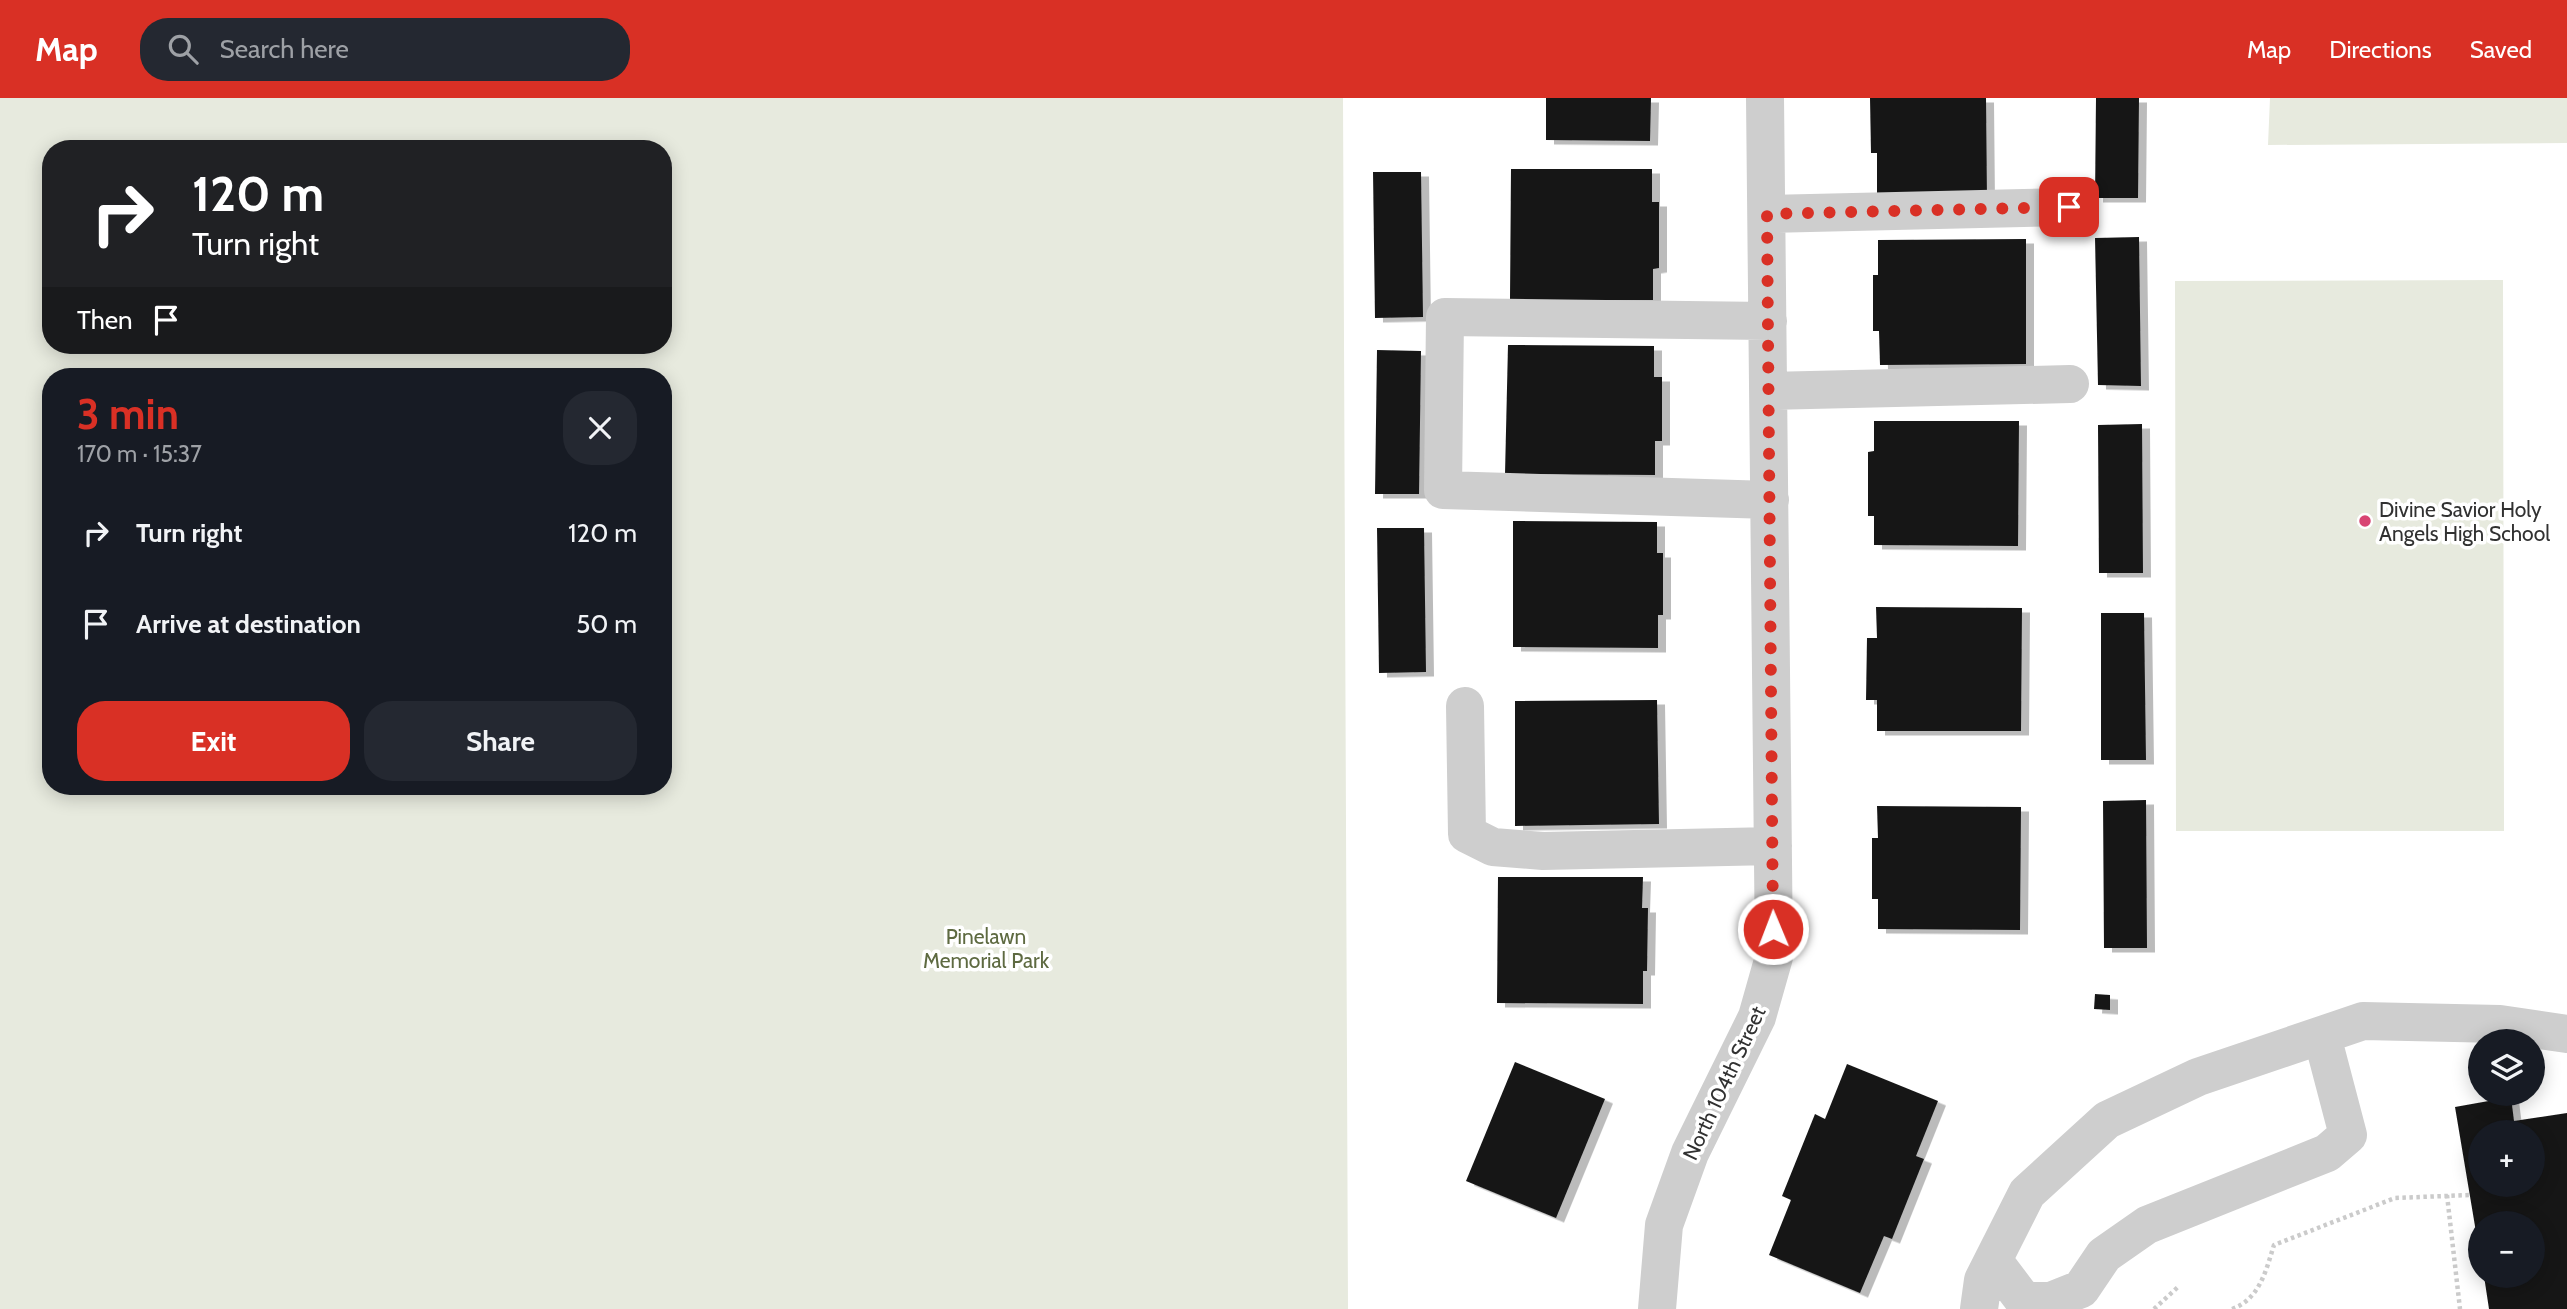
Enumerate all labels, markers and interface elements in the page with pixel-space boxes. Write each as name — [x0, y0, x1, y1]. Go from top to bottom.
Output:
search box — [140, 18, 630, 81]
text: Map — [35, 29, 98, 69]
icon: search — [164, 30, 202, 68]
text: Search here — [220, 33, 349, 65]
text: Map — [2247, 35, 2291, 64]
text: Directions — [2329, 35, 2432, 64]
text: Saved — [2470, 35, 2532, 64]
text: 120 m — [192, 164, 324, 223]
icon: right — [77, 168, 168, 259]
pin — [2039, 177, 2099, 237]
icon: arrive — [2050, 188, 2088, 226]
text: Turn right — [192, 224, 319, 263]
icon: arrive — [147, 301, 185, 339]
text: Then — [77, 304, 133, 336]
text: 3 min — [77, 388, 179, 440]
button: close — [563, 391, 637, 465]
text: 170 m · 15:37 — [77, 440, 202, 468]
place label: Divine Savior Holy Angels High School — [2379, 497, 2550, 546]
marker: Divine Savior Holy Angels High School — [2357, 513, 2373, 529]
icon: right — [77, 514, 115, 552]
text: Turn right — [136, 517, 242, 549]
text: 120 m — [568, 517, 637, 549]
icon: arrive — [77, 605, 115, 643]
text: Arrive at destination — [136, 608, 361, 640]
text: 50 m — [576, 608, 637, 640]
button: Exit — [77, 701, 350, 781]
button: Share — [364, 701, 637, 781]
position arrow — [1736, 892, 1810, 966]
park label: Pinelawn Memorial Park — [923, 924, 1050, 973]
street label: North 104th Street — [1677, 1002, 1771, 1164]
map controls — [2468, 1029, 2545, 1288]
button: layers — [2468, 1029, 2545, 1106]
button: + — [2468, 1120, 2545, 1197]
button: − — [2468, 1211, 2545, 1288]

